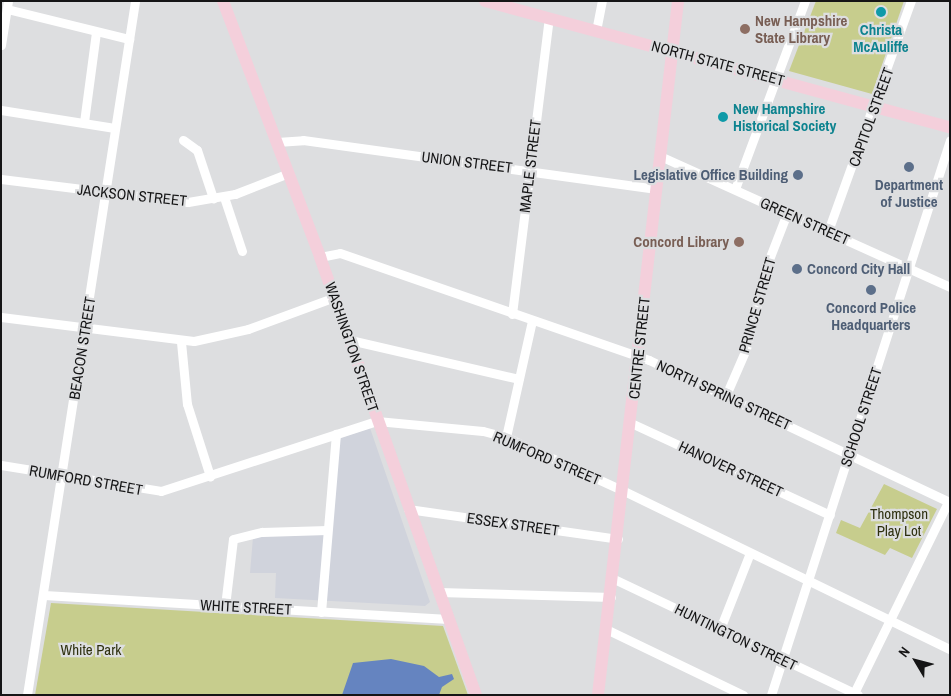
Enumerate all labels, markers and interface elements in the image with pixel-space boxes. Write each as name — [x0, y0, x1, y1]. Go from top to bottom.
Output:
marker: Christa McAuliffe — [875, 6, 887, 18]
place label: New Hampshire State Library — [755, 11, 847, 46]
place label: Christa McAuliffe — [853, 20, 909, 55]
marker: New Hampshire State Library — [739, 23, 751, 35]
street label: NORTH STATE STREET — [650, 37, 786, 89]
street label: CAPITOL STREET — [845, 65, 897, 169]
place label: New Hampshire Historical Society — [733, 99, 836, 134]
marker: New Hampshire Historical Society — [717, 111, 729, 123]
street label: MAPLE STREET — [515, 118, 545, 214]
street label: UNION STREET — [420, 147, 514, 177]
marker: Department of Justice — [903, 161, 915, 173]
place label: Legislative Office Building — [634, 166, 788, 184]
marker: Legislative Office Building — [792, 169, 804, 181]
place label: Department of Justice — [875, 175, 943, 210]
street label: JACKSON STREET — [76, 180, 188, 210]
street label: GREEN STREET — [758, 193, 852, 249]
place label: Concord Library — [633, 233, 729, 251]
marker: Concord Library — [733, 236, 745, 248]
street label: PRINCE STREET — [735, 255, 779, 355]
place label: Concord City Hall — [807, 260, 910, 278]
marker: Concord City Hall — [791, 263, 803, 275]
street label: WASHINGTON STREET — [321, 280, 383, 414]
marker: Concord Police Headquarters — [865, 284, 877, 296]
street label: BEACON STREET — [65, 295, 99, 401]
street label: CENTRE STREET — [625, 296, 653, 400]
place label: Concord Police Headquarters — [826, 298, 916, 333]
street label: NORTH SPRING STREET — [654, 356, 794, 434]
street label: SCHOOL STREET — [836, 365, 886, 469]
street label: RUMFORD STREET — [491, 427, 603, 489]
street label: HANOVER STREET — [676, 437, 786, 501]
street label: RUMFORD STREET — [28, 461, 144, 499]
park label: Thompson Play Lot — [870, 504, 928, 539]
street label: ESSEX STREET — [466, 509, 560, 539]
street label: WHITE STREET — [200, 596, 292, 618]
street label: HUNTINGTON STREET — [672, 600, 800, 674]
north arrow — [891, 636, 941, 686]
park label: White Park — [61, 641, 121, 659]
text: N — [894, 643, 914, 661]

